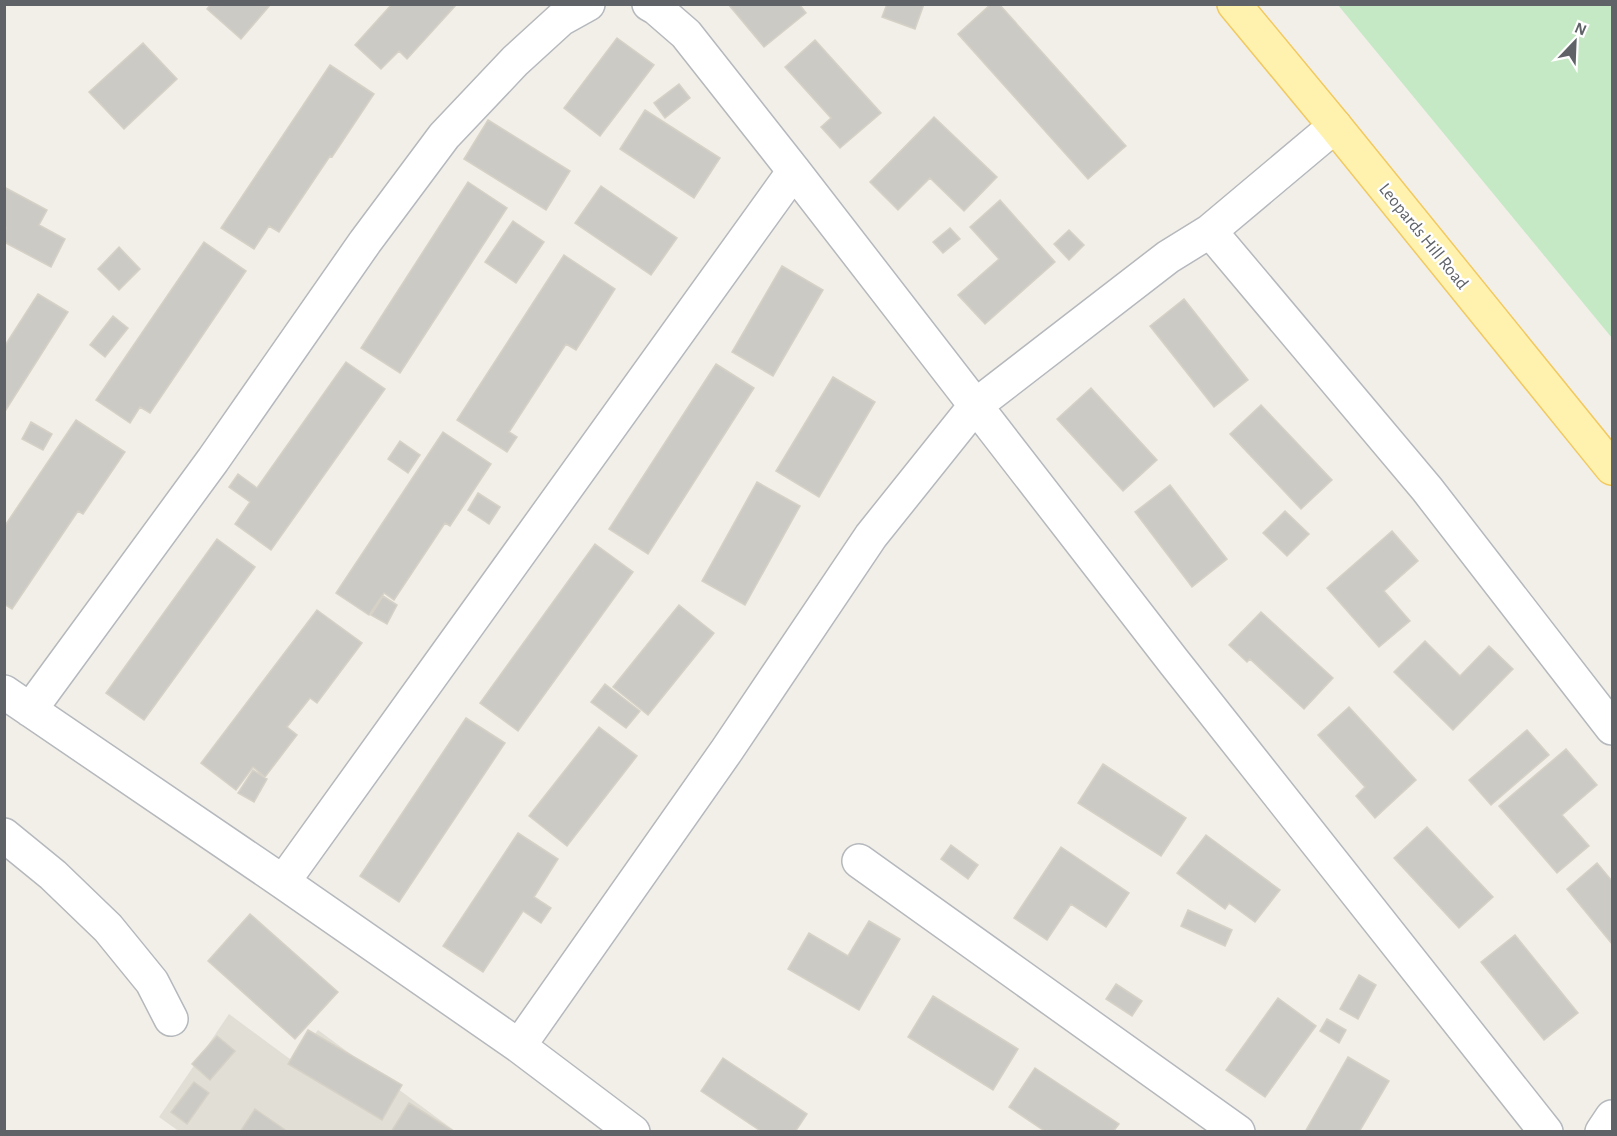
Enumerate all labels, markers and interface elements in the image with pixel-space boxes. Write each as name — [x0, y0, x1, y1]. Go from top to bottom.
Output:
north arrow — [1545, 12, 1605, 72]
text: N — [1572, 20, 1589, 39]
street label: Leopards Hill Road — [1375, 180, 1471, 293]

